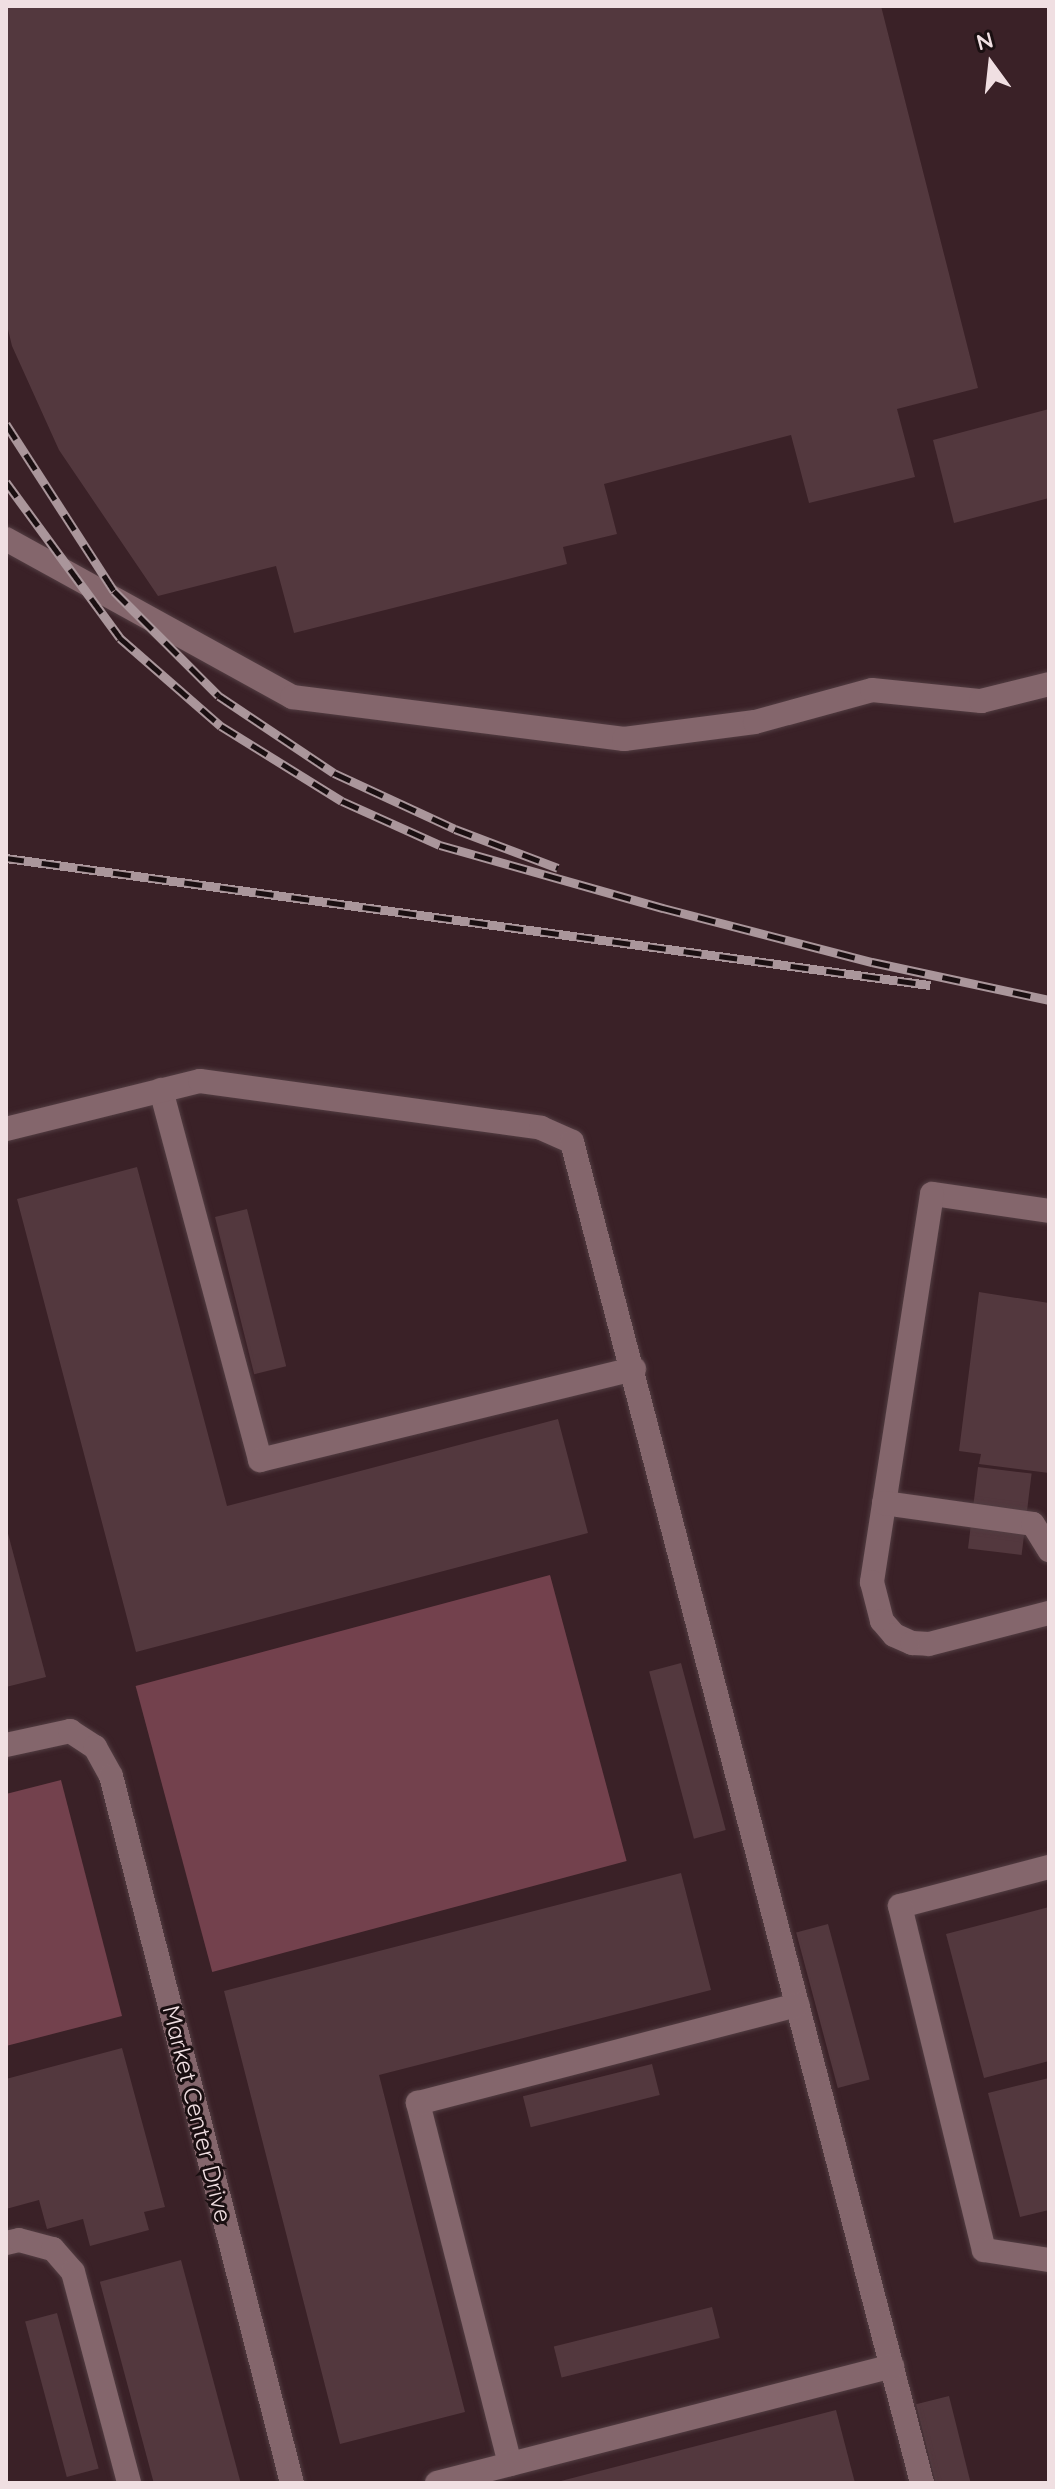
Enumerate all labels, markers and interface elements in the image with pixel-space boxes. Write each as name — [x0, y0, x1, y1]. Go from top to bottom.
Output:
north arrow — [951, 24, 1031, 104]
text: N — [973, 25, 996, 56]
street label: Market Center Drive — [156, 2003, 238, 2225]

